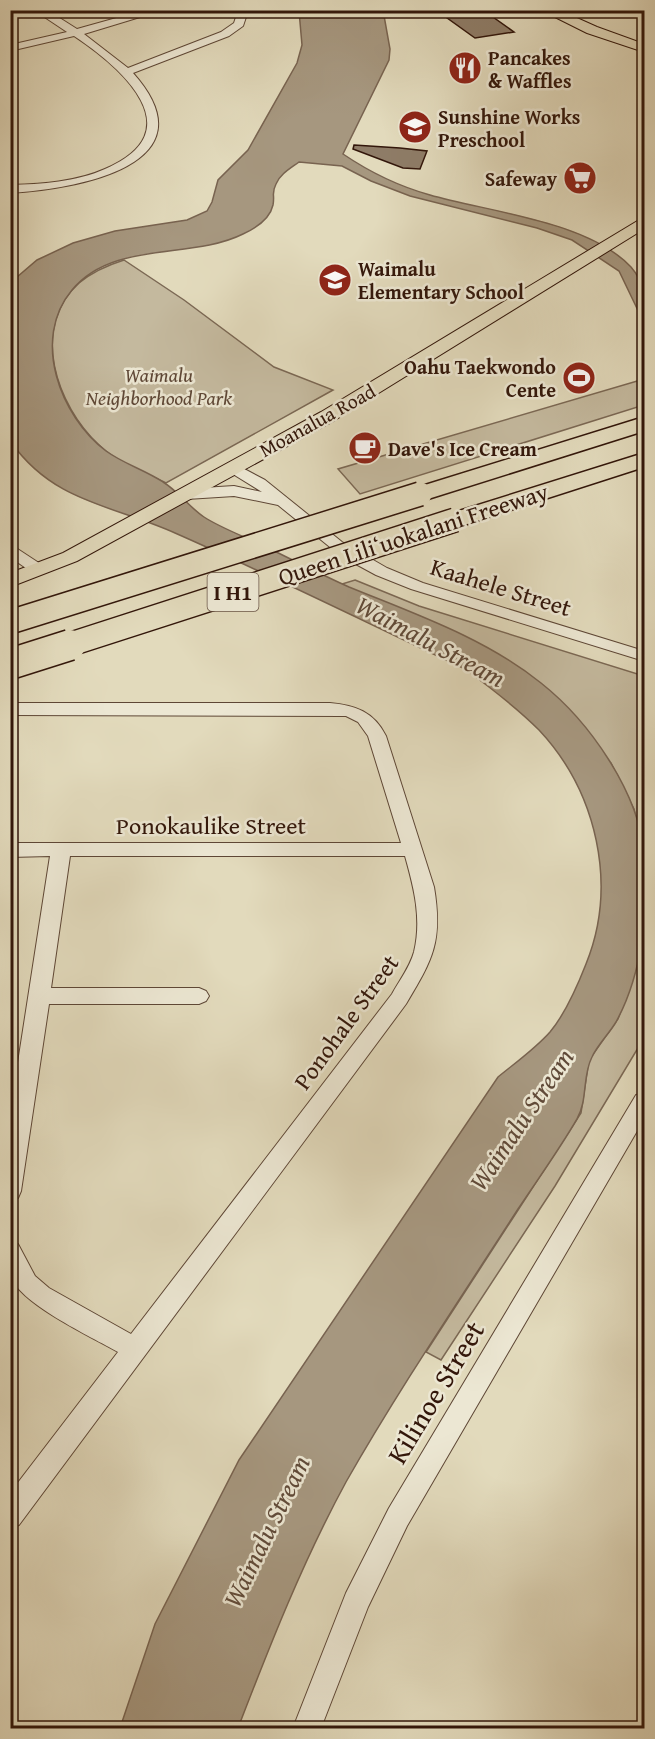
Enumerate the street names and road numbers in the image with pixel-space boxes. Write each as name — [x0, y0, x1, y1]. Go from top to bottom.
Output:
street label: Moanalua Road — [254, 376, 381, 464]
street label: Queen Liliʻuokalani Freeway — [273, 474, 553, 594]
street label: Kaahele Street — [426, 549, 576, 625]
road number: I H1 — [208, 573, 258, 611]
street label: Ponokaulike Street — [116, 808, 306, 843]
street label: Ponohale Street — [285, 947, 407, 1097]
street label: Kilinoe Street — [376, 1313, 494, 1471]

